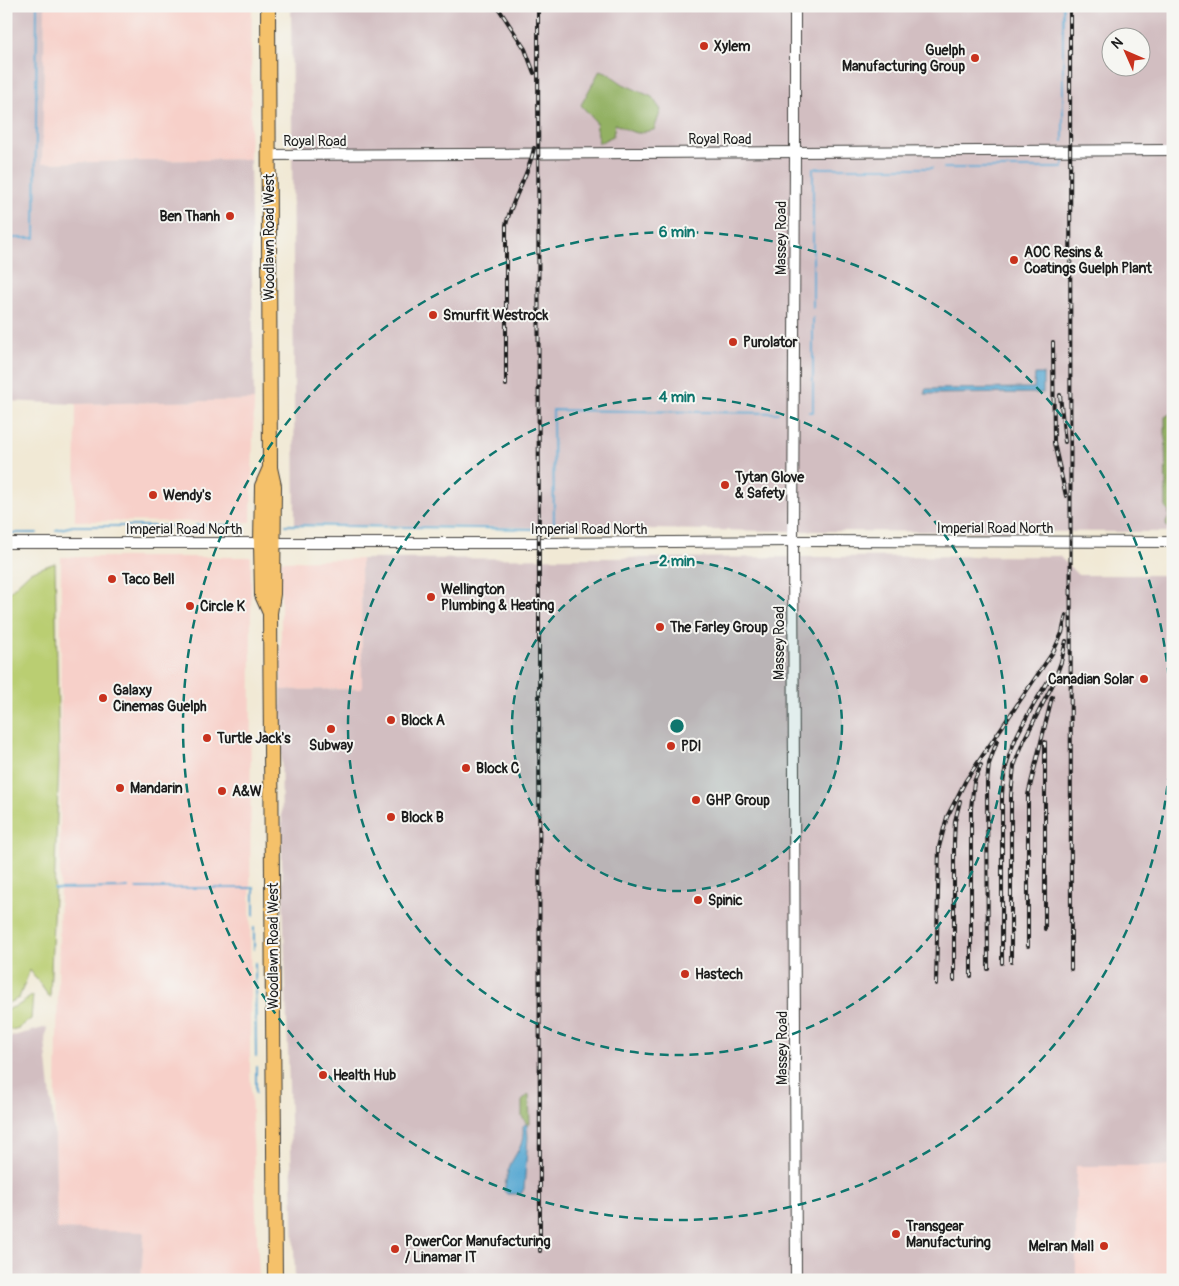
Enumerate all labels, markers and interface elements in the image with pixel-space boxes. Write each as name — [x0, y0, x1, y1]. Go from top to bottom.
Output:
north arrow — [1102, 28, 1152, 78]
text: N — [1108, 34, 1127, 53]
place label: Xylem — [714, 38, 751, 55]
marker: Xylem — [698, 40, 710, 52]
place label: Guelph Manufacturing Group — [842, 42, 965, 75]
marker: Guelph Manufacturing Group — [969, 52, 981, 64]
street label: Royal Road — [688, 131, 752, 148]
street label: Royal Road — [283, 133, 347, 150]
street label: Woodlawn Road West — [261, 173, 278, 300]
street label: Massey Road — [773, 201, 790, 275]
place label: Ben Thanh — [160, 208, 220, 225]
marker: Ben Thanh — [224, 210, 236, 222]
text: 6 min — [659, 223, 696, 242]
place label: AOC Resins & Coatings Guelph Plant — [1024, 244, 1152, 277]
marker: AOC Resins & Coatings Guelph Plant — [1008, 254, 1020, 266]
place label: Smurfit Westrock — [443, 307, 549, 324]
marker: Smurfit Westrock — [427, 309, 439, 321]
place label: Purolator — [743, 334, 799, 351]
marker: Purolator — [727, 336, 739, 348]
text: 4 min — [659, 388, 696, 407]
place label: Tytan Glove & Safety — [734, 469, 805, 502]
marker: Tytan Glove & Safety — [719, 479, 731, 491]
place label: Wendy's — [163, 487, 212, 504]
marker: Wendy's — [147, 489, 159, 501]
street label: Imperial Road North — [937, 520, 1053, 537]
street label: Imperial Road North — [126, 521, 242, 538]
street label: Imperial Road North — [531, 521, 647, 538]
text: 2 min — [659, 552, 695, 571]
place label: Taco Bell — [121, 571, 175, 588]
marker: Taco Bell — [106, 573, 118, 585]
place label: Wellington Plumbing & Heating — [441, 581, 554, 614]
marker: Wellington Plumbing & Heating — [425, 591, 437, 603]
place label: Circle K — [200, 598, 246, 615]
marker: Circle K — [184, 600, 196, 612]
street label: Massey Road — [771, 606, 788, 680]
place label: The Farley Group — [669, 619, 768, 636]
marker: The Farley Group — [654, 621, 666, 633]
place label: Canadian Solar — [1048, 671, 1135, 688]
marker: Canadian Solar — [1138, 673, 1150, 685]
place label: Galaxy Cinemas Guelph — [113, 682, 207, 715]
marker: Galaxy Cinemas Guelph — [97, 692, 109, 704]
place label: Block A — [401, 712, 445, 729]
marker: Block A — [385, 714, 397, 726]
centre of rings — [668, 717, 686, 735]
marker: Subway — [325, 723, 337, 735]
place label: Turtle Jack's — [216, 730, 291, 747]
marker: Turtle Jack's — [201, 732, 213, 744]
place label: Subway — [309, 737, 353, 754]
place label: PDI — [681, 738, 701, 755]
marker: PDI — [665, 740, 677, 752]
place label: Block C — [476, 760, 520, 777]
marker: Block C — [460, 762, 472, 774]
place label: Mandarin — [130, 780, 183, 797]
marker: Mandarin — [114, 782, 126, 794]
place label: A&W — [232, 783, 262, 800]
marker: A&W — [216, 785, 228, 797]
place label: GHP Group — [706, 792, 770, 809]
marker: GHP Group — [690, 794, 702, 806]
place label: Block B — [401, 809, 444, 826]
marker: Block B — [385, 811, 397, 823]
street label: Woodlawn Road West — [265, 882, 282, 1009]
place label: Spinic — [708, 892, 743, 909]
marker: Spinic — [692, 894, 704, 906]
place label: Hastech — [695, 966, 743, 983]
marker: Hastech — [679, 968, 691, 980]
street label: Massey Road — [774, 1011, 791, 1085]
place label: Health Hub — [333, 1067, 396, 1084]
marker: Health Hub — [317, 1069, 329, 1081]
place label: Transgear Manufacturing — [905, 1218, 991, 1251]
marker: Transgear Manufacturing — [890, 1228, 902, 1240]
place label: PowerCor Manufacturing / Linamar IT — [405, 1233, 551, 1266]
place label: Melran Mall — [1028, 1238, 1094, 1255]
marker: Melran Mall — [1098, 1240, 1110, 1252]
marker: PowerCor Manufacturing / Linamar IT — [389, 1243, 401, 1255]

